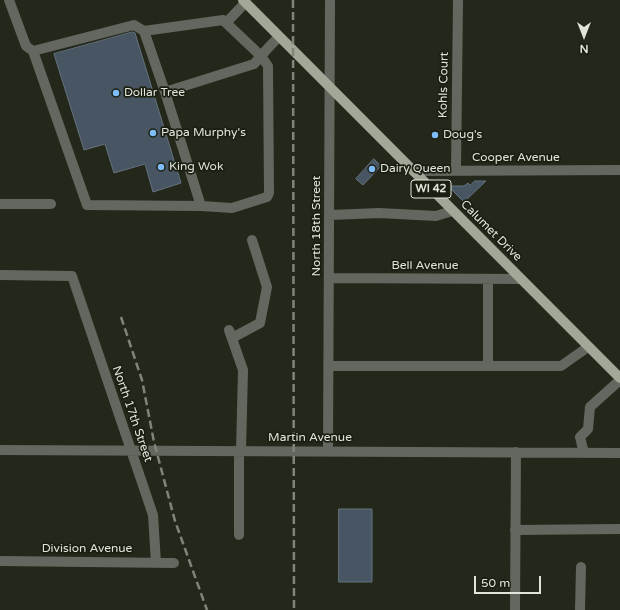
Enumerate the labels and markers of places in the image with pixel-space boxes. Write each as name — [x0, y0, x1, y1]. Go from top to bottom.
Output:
place label: Dollar Tree — [124, 86, 185, 100]
marker: Dollar Tree — [111, 88, 121, 98]
place label: Papa Murphy's — [161, 126, 246, 140]
marker: Papa Murphy's — [148, 128, 158, 138]
place label: Doug's — [443, 128, 482, 142]
marker: Doug's — [430, 130, 440, 140]
place label: King Wok — [169, 160, 223, 174]
marker: King Wok — [156, 162, 166, 172]
place label: Dairy Queen — [380, 162, 451, 176]
marker: Dairy Queen — [367, 164, 377, 174]

